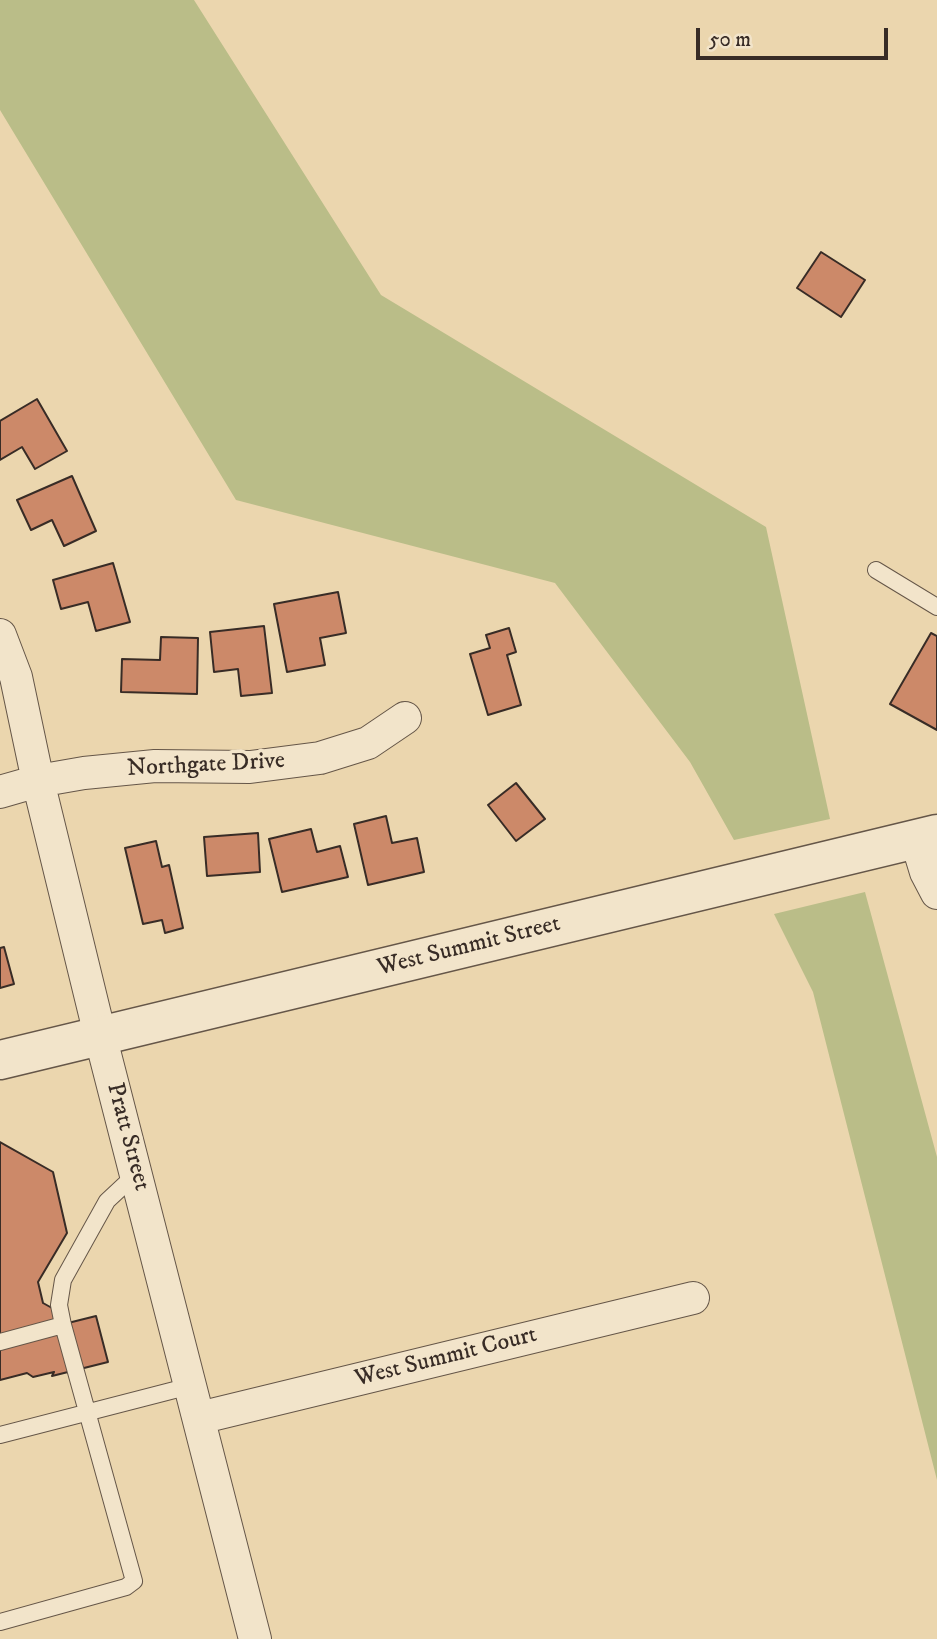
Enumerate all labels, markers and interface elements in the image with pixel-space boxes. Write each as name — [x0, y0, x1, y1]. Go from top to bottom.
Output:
scale bar — [699, 14, 892, 58]
text: 50 m — [709, 27, 751, 53]
street label: Northgate Drive — [126, 747, 286, 785]
street label: West Summit Street — [375, 910, 563, 984]
street label: Pratt Street — [99, 1080, 155, 1194]
street label: West Summit Court — [352, 1321, 540, 1395]

